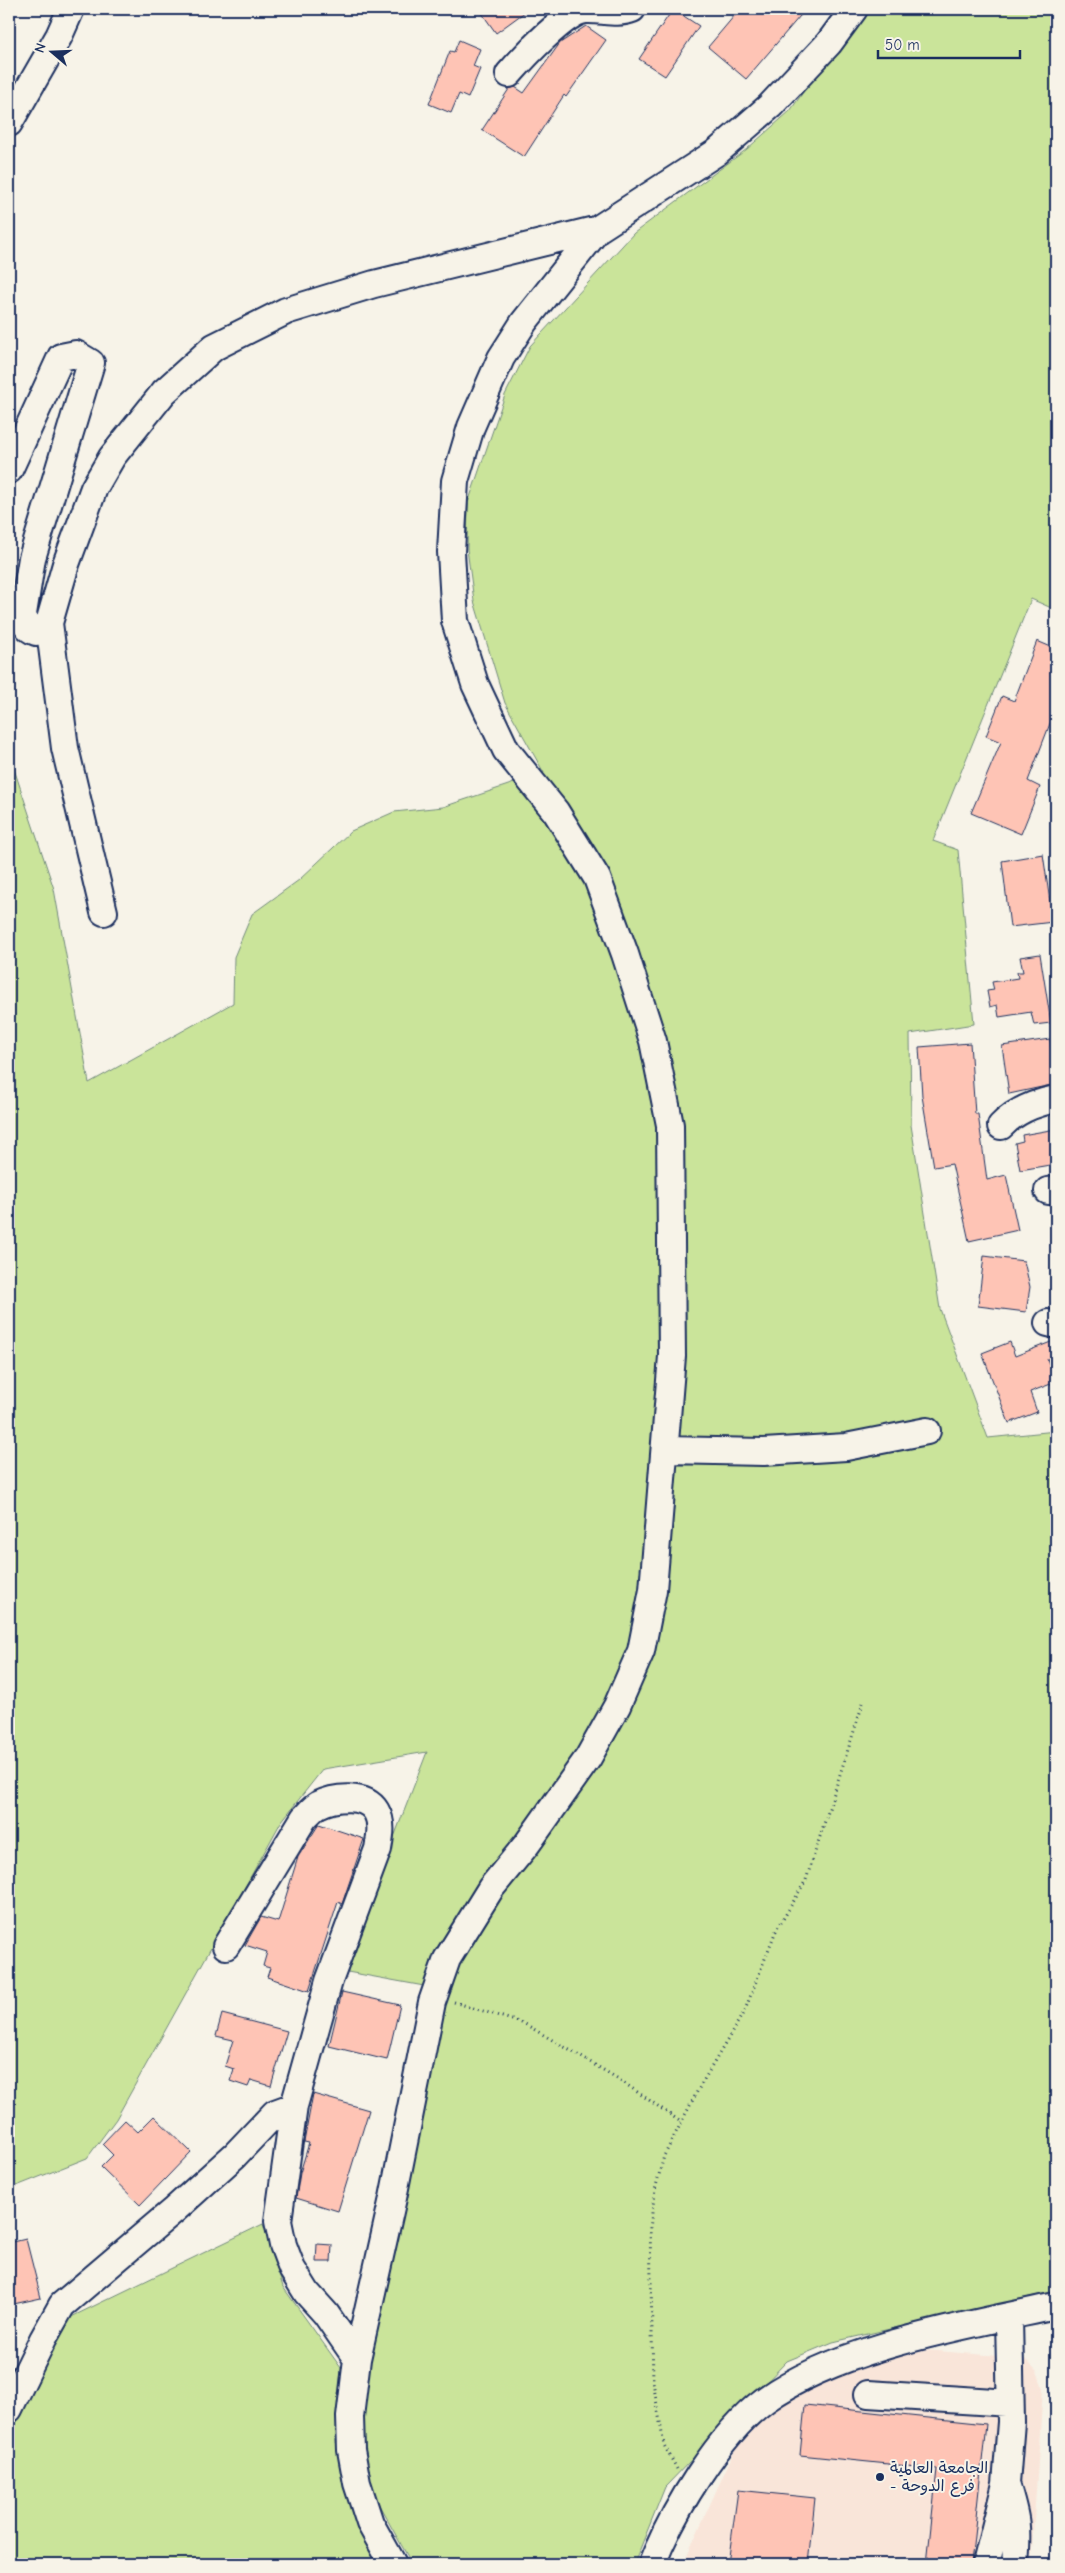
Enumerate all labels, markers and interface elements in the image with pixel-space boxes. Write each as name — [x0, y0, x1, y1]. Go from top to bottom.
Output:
north arrow — [28, 28, 78, 78]
scale bar — [878, 28, 1020, 60]
text: 50 m — [885, 36, 920, 54]
text: N — [31, 41, 50, 55]
place label: الجامعة العالمية - فرع الدوحة — [890, 2459, 988, 2497]
marker: الجامعة العالمية - فرع الدوحة — [874, 2471, 886, 2483]

